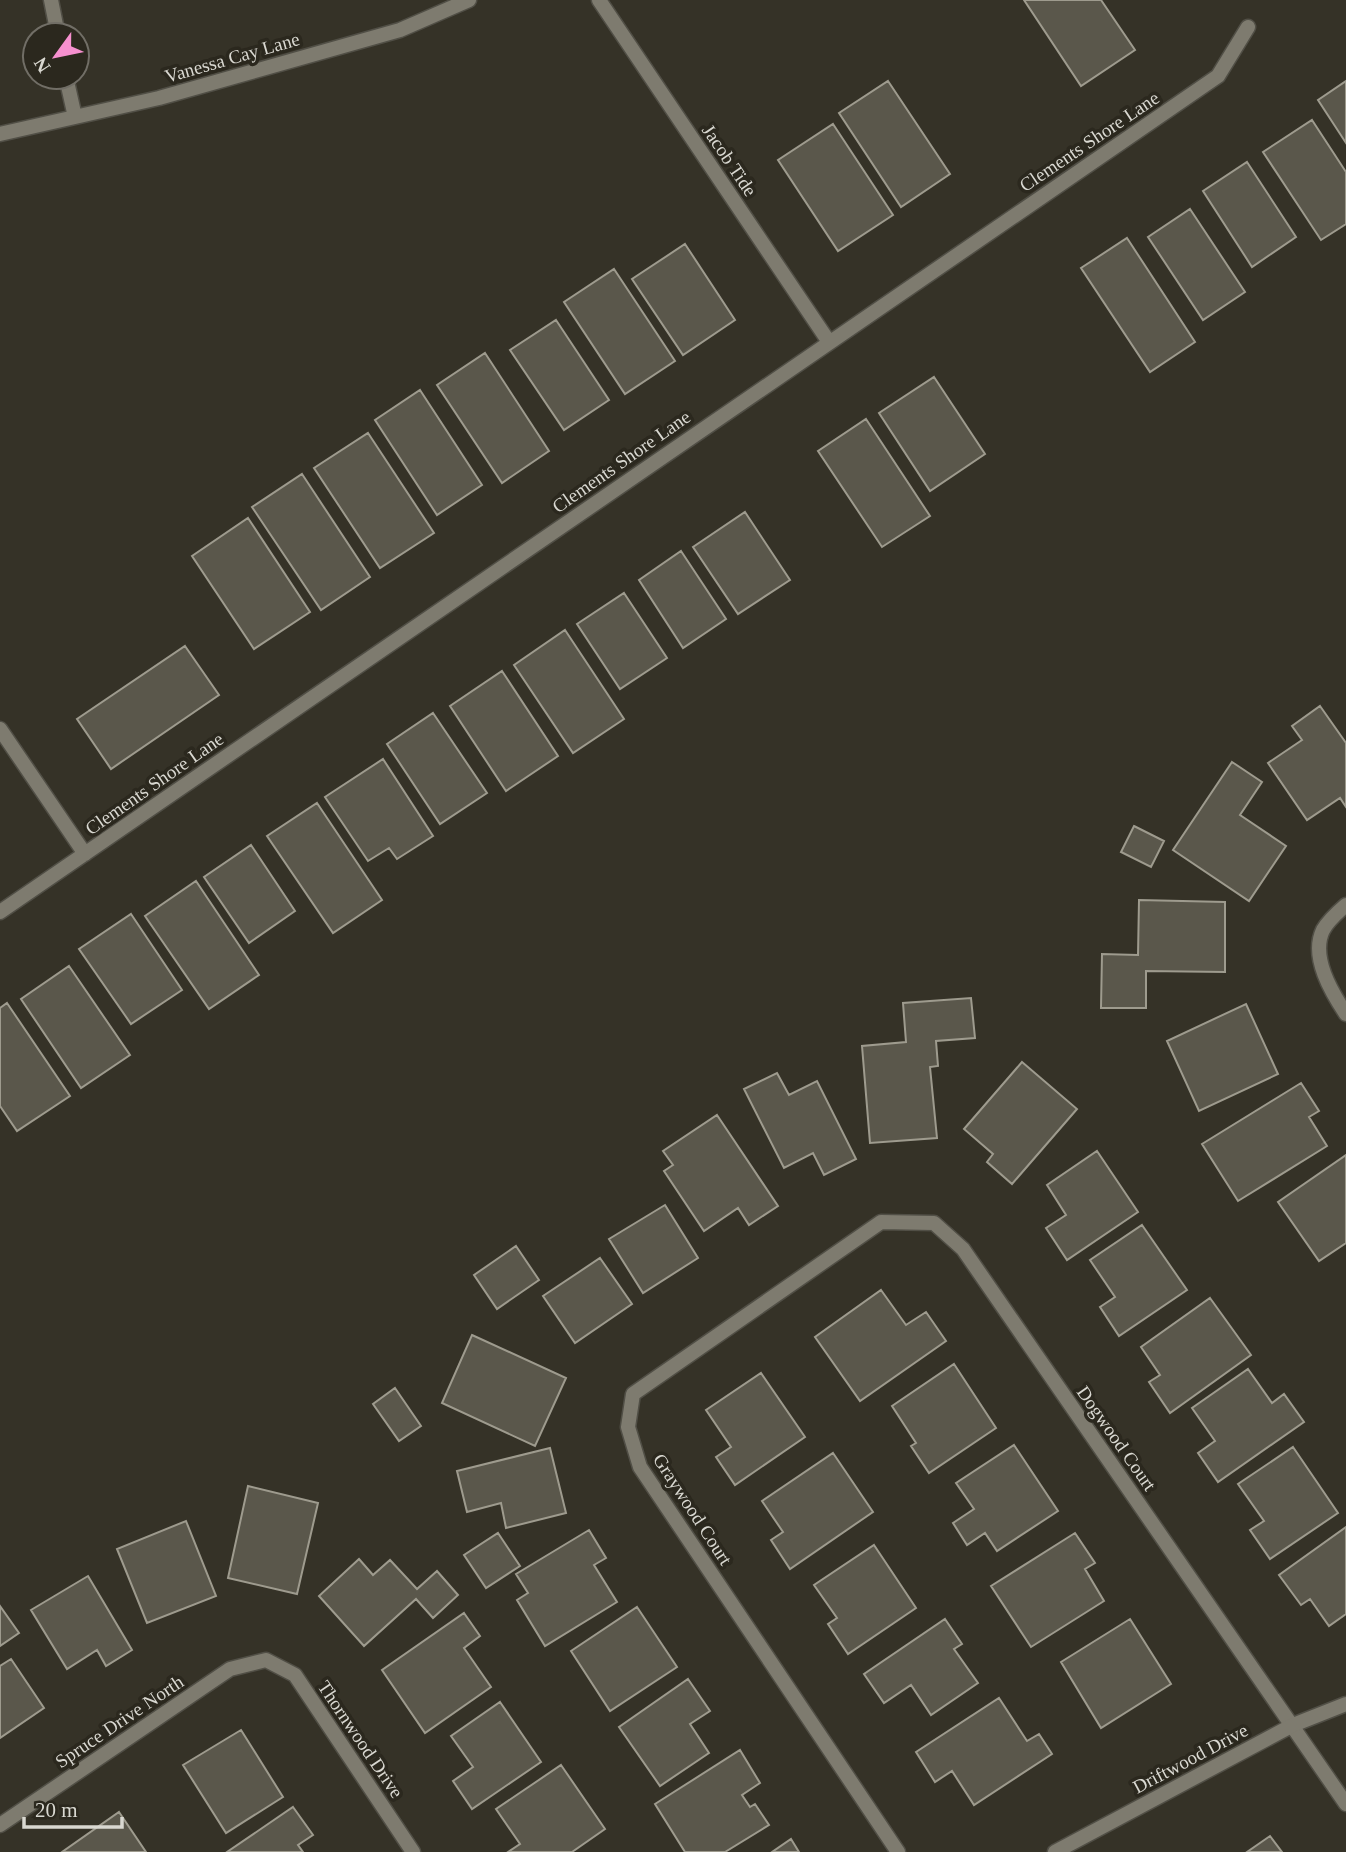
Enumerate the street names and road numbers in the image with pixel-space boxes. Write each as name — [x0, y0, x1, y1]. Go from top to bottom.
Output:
street label: Vanessa Cay Lane — [162, 28, 302, 87]
street label: Clements Shore Lane — [1016, 87, 1163, 196]
street label: Jacob Tide — [698, 120, 761, 200]
street label: Clements Shore Lane — [548, 406, 694, 517]
street label: Clements Shore Lane — [81, 728, 227, 839]
street label: Dogwood Court — [1073, 1382, 1161, 1495]
street label: Graywood Court — [649, 1450, 737, 1569]
street label: Spruce Drive North — [51, 1671, 188, 1772]
street label: Thornwood Drive — [314, 1677, 408, 1802]
street label: Driftwood Drive — [1129, 1719, 1251, 1798]

